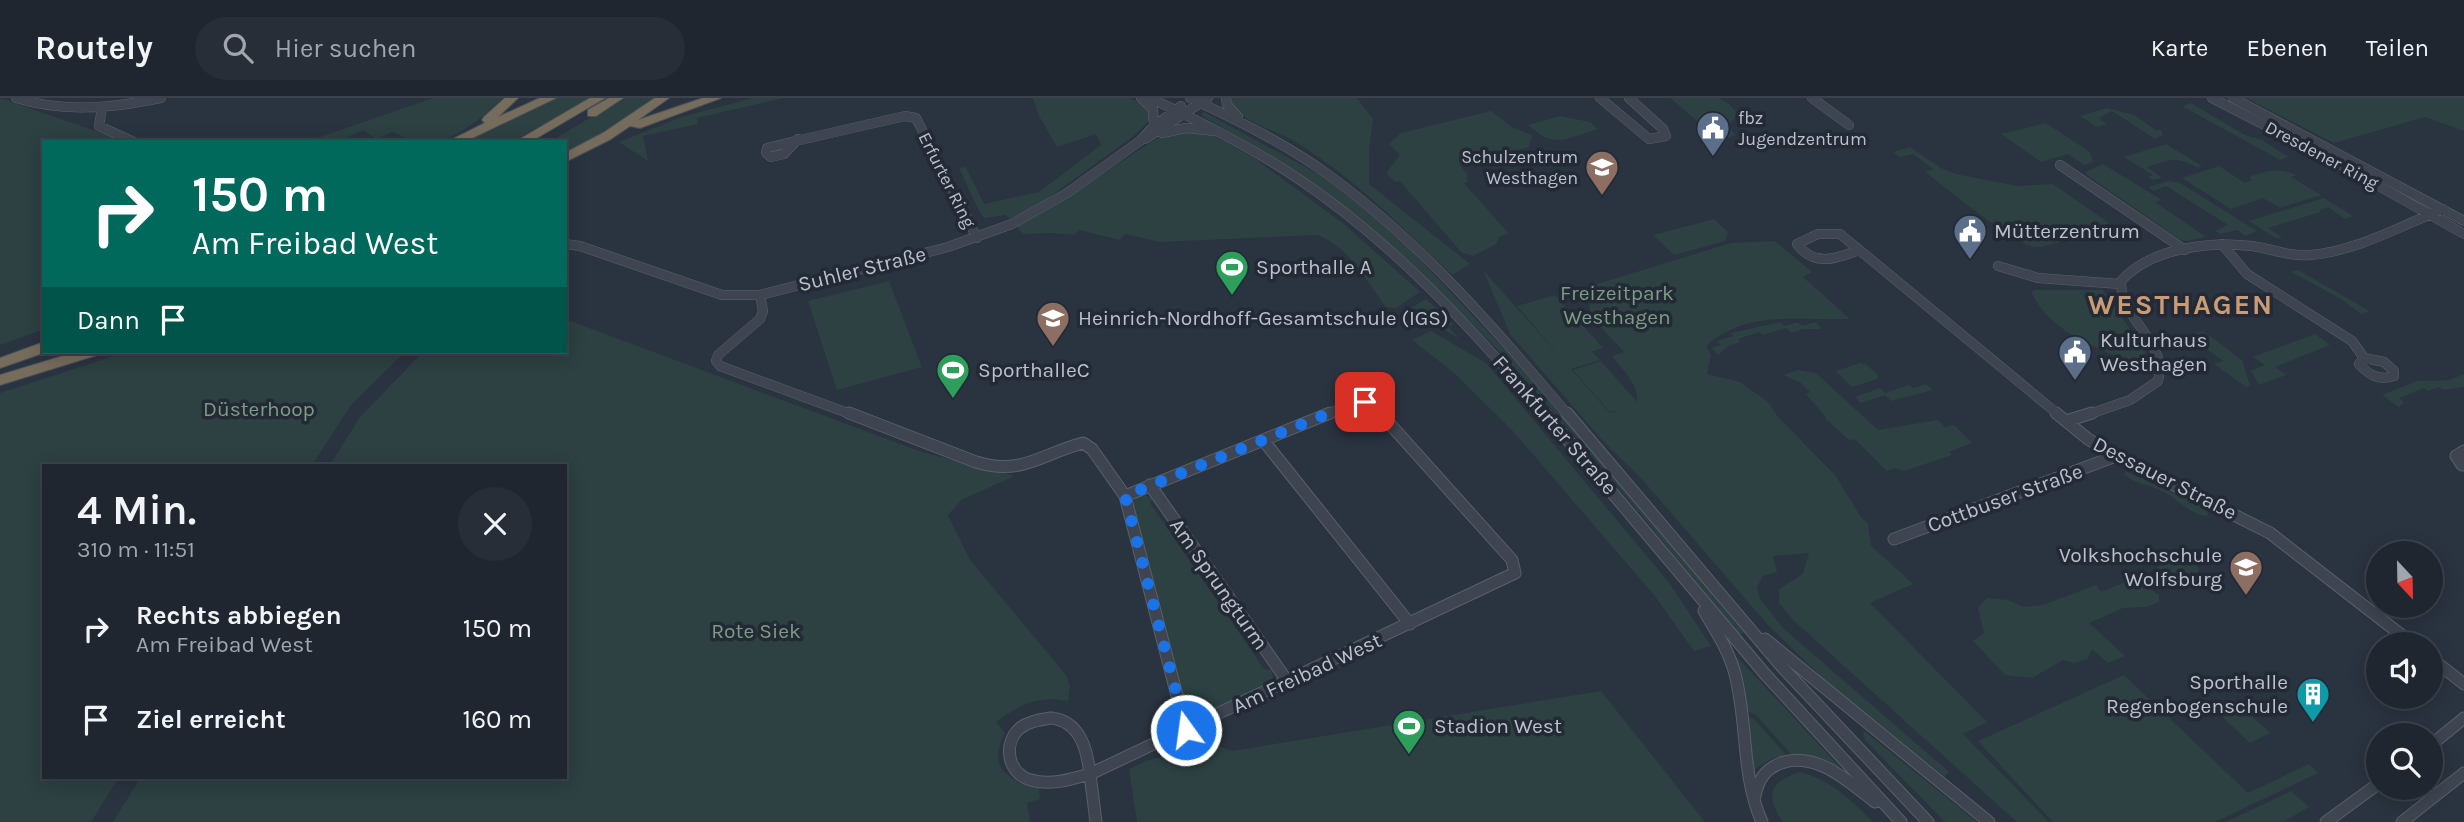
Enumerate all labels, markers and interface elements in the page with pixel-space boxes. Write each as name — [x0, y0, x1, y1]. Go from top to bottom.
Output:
search box — [195, 17, 685, 80]
text: Routely — [35, 29, 153, 67]
icon: search — [219, 29, 257, 67]
text: Hier suchen — [275, 33, 416, 64]
text: Karte — [2151, 34, 2208, 62]
text: Ebenen — [2246, 34, 2328, 62]
text: Teilen — [2366, 34, 2429, 62]
place label: fbz Jugendzentrum — [1738, 107, 1867, 150]
public building icon: fbz Jugendzentrum — [1694, 109, 1732, 158]
street label: Dresdener Ring — [2262, 116, 2382, 194]
street label: Erfurter Ring — [913, 128, 981, 232]
place label: Schulzentrum Westhagen — [1461, 146, 1578, 189]
school or university icon: Schulzentrum Westhagen — [1583, 148, 1621, 197]
text: 150 m — [192, 166, 328, 223]
icon: right — [77, 168, 168, 259]
public building icon: Mütterzentrum — [1951, 212, 1989, 261]
place label: Mütterzentrum — [1994, 219, 2140, 243]
text: Am Freibad West — [192, 225, 438, 262]
street label: Suhler Straße — [796, 242, 928, 296]
sports icon: Sporthalle A — [1213, 248, 1251, 297]
place label: Sporthalle A — [1256, 255, 1372, 279]
park label: Freizeitpark Westhagen — [1560, 281, 1674, 329]
district label: WESTHAGEN — [2088, 288, 2274, 321]
school or university icon: Heinrich-Nordhoff-Gesamtschule (IGS) — [1034, 299, 1072, 348]
icon: arrive — [154, 301, 192, 339]
text: Dann — [77, 305, 140, 336]
place label: Heinrich-Nordhoff-Gesamtschule (IGS) — [1078, 306, 1449, 330]
place label: Kulturhaus Westhagen — [2100, 328, 2208, 376]
public building icon: Kulturhaus Westhagen — [2056, 333, 2094, 382]
sports icon: SporthalleC — [934, 351, 972, 400]
street label: Frankfurter Straße — [1488, 351, 1622, 499]
place label: SporthalleC — [978, 358, 1090, 382]
pin — [1335, 372, 1395, 432]
icon: arrive — [1346, 383, 1384, 421]
park label: Düsterhoop — [203, 397, 315, 421]
street label: Dessauer Straße — [2089, 431, 2241, 525]
street label: Cottbuser Straße — [1924, 459, 2086, 537]
text: 4 Min. — [77, 485, 196, 535]
button: close — [458, 487, 532, 561]
street label: Am Sprungturm — [1165, 514, 1273, 654]
text: 310 m · 11:51 — [77, 536, 195, 563]
north arrow — [2366, 541, 2443, 618]
map controls — [2366, 541, 2443, 800]
place label: Volkshochschule Wolfsburg — [2059, 543, 2222, 591]
school or university icon: Volkshochschule Wolfsburg — [2227, 548, 2265, 597]
text: Rechts abbiegen — [136, 600, 342, 631]
icon: right — [77, 610, 115, 648]
text: 150 m — [463, 613, 532, 644]
park label: Rote Siek — [711, 619, 801, 643]
street label: Am Freibad West — [1229, 628, 1385, 718]
text: Am Freibad West — [136, 631, 313, 658]
button: sound — [2366, 632, 2443, 709]
place label: Sporthalle Regenbogenschule — [2106, 670, 2288, 718]
building icon: Sporthalle Regenbogenschule — [2294, 675, 2332, 724]
position arrow — [1149, 693, 1223, 767]
icon: arrive — [77, 701, 115, 739]
text: Ziel erreicht — [136, 704, 286, 735]
text: 160 m — [463, 704, 532, 735]
sports icon: Stadion West — [1390, 707, 1428, 756]
place label: Stadion West — [1434, 714, 1562, 738]
button: search — [2366, 723, 2443, 800]

